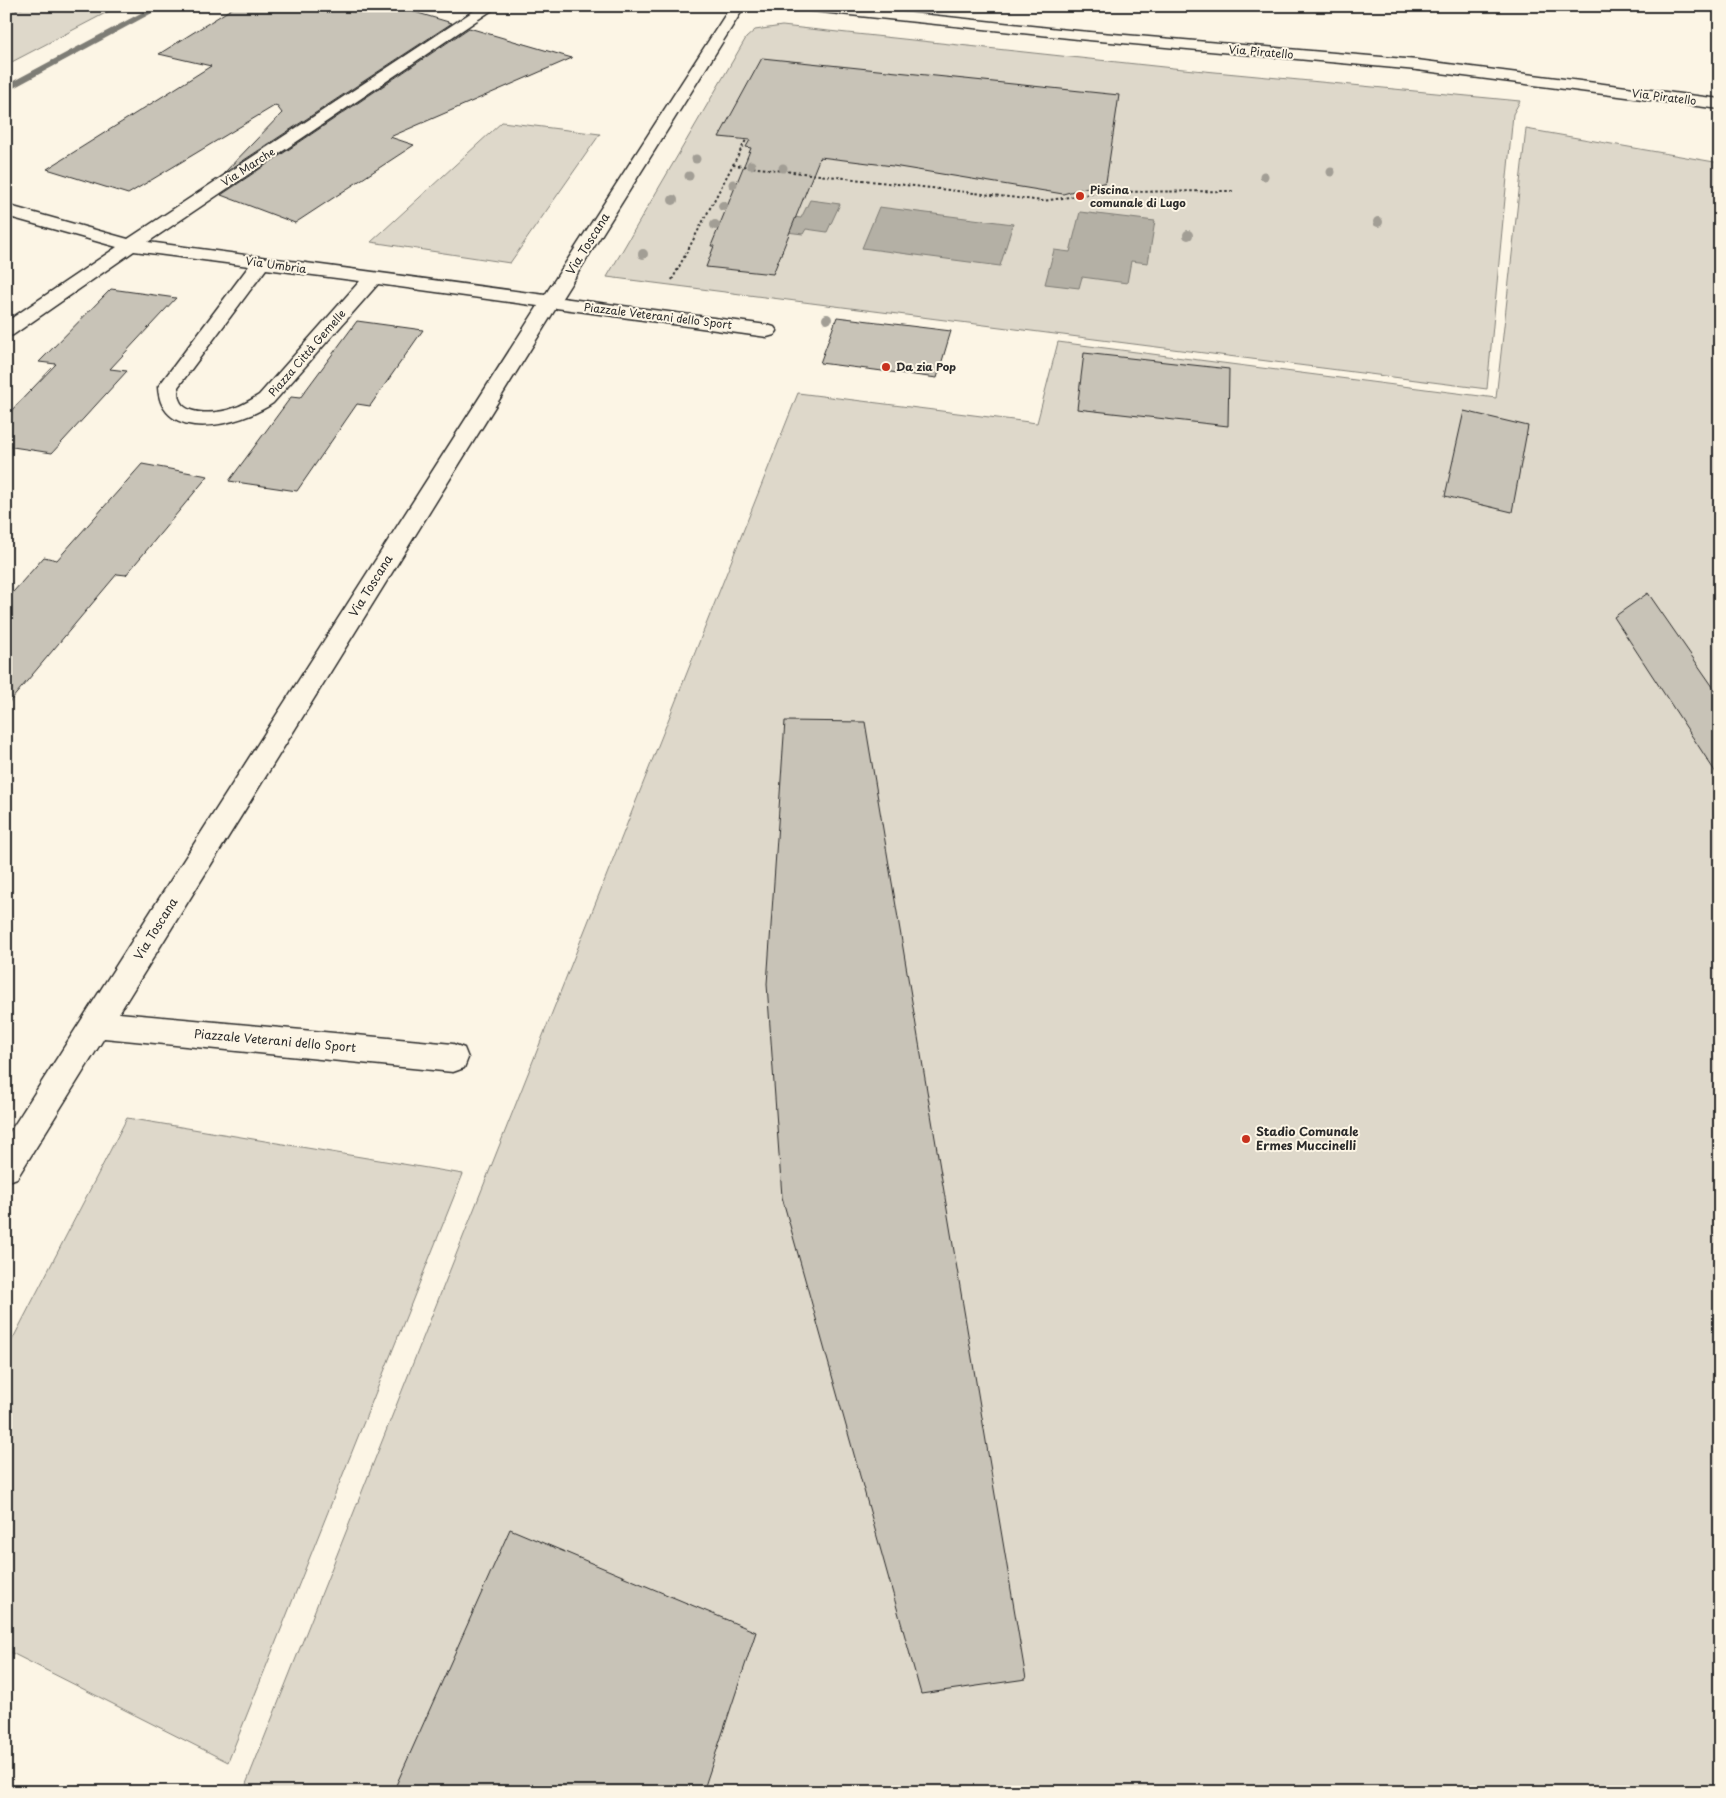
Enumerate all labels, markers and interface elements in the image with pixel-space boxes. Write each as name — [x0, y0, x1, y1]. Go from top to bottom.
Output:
street label: Via Piratello — [1228, 40, 1294, 63]
street label: Via Piratello — [1631, 84, 1697, 109]
street label: Via Marche — [217, 143, 278, 190]
place label: Piscina comunale di Lugo — [1090, 181, 1186, 211]
marker: Piscina comunale di Lugo — [1074, 190, 1086, 202]
street label: Via Toscana — [561, 209, 614, 278]
street label: Via Umbria — [244, 252, 309, 277]
street label: Piazzale Veterani dello Sport — [583, 298, 734, 333]
street label: Piazza Città Gemelle — [264, 305, 349, 400]
place label: Da zia Pop — [896, 358, 956, 375]
marker: Da zia Pop — [880, 361, 892, 373]
street label: Via Toscana — [344, 551, 397, 620]
street label: Via Toscana — [129, 894, 182, 963]
street label: Piazzale Veterani dello Sport — [193, 1024, 357, 1056]
place label: Stadio Comunale Ermes Muccinelli — [1256, 1122, 1359, 1154]
marker: Stadio Comunale Ermes Muccinelli — [1240, 1133, 1252, 1145]

